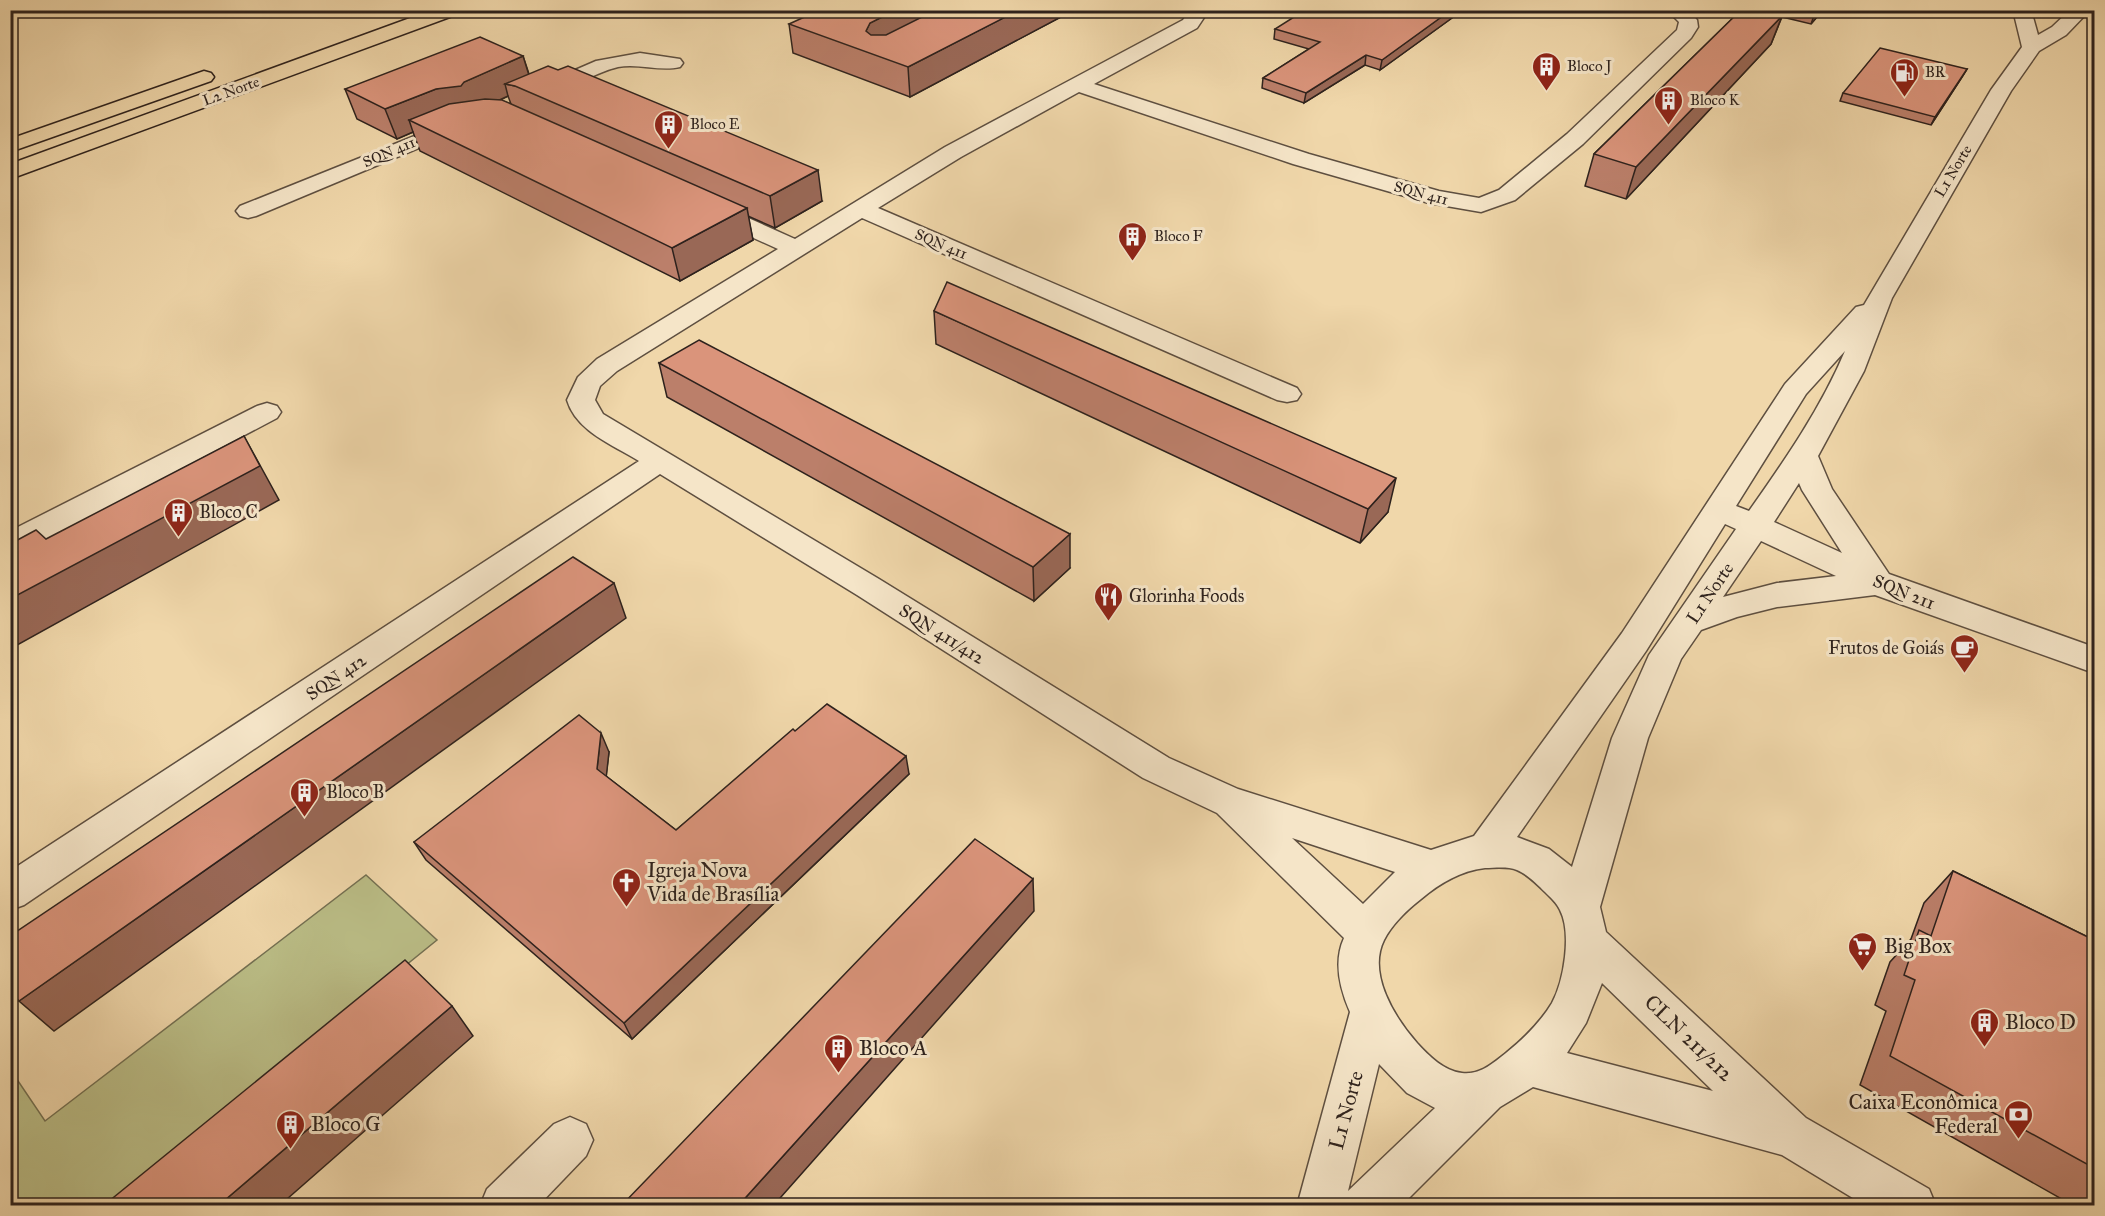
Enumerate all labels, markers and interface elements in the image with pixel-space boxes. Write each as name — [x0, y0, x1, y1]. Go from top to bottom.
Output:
building icon: Bloco J — [1530, 50, 1562, 92]
fuel station icon: BR — [1888, 56, 1920, 98]
place label: Bloco J — [1567, 57, 1612, 76]
place label: BR — [1925, 63, 1946, 81]
street label: L2 Norte — [200, 72, 262, 110]
building icon: Bloco K — [1653, 84, 1685, 126]
place label: Bloco K — [1690, 91, 1740, 109]
building icon: Bloco E — [653, 108, 685, 150]
place label: Bloco E — [690, 115, 740, 133]
street label: SQN 411 — [360, 133, 418, 171]
street label: L1 Norte — [1930, 142, 1976, 200]
street label: SQN 411 — [1392, 177, 1450, 209]
building icon: Bloco F — [1117, 220, 1149, 262]
street label: SQN 411 — [912, 225, 970, 263]
place label: Bloco F — [1154, 227, 1203, 245]
building icon: Bloco C — [162, 496, 194, 538]
place label: Bloco C — [199, 501, 258, 523]
street label: L1 Norte — [1682, 558, 1738, 628]
street label: SQN 211 — [1870, 570, 1938, 614]
restaurant icon: Glorinha Foods — [1092, 580, 1124, 622]
place label: Glorinha Foods — [1129, 585, 1244, 607]
street label: SQN 411/412 — [895, 599, 989, 669]
cafe icon: Frutos de Goiás — [1949, 632, 1981, 674]
place label: Frutos de Goiás — [1828, 637, 1944, 659]
street label: SQN 412 — [302, 649, 370, 705]
building icon: Bloco B — [289, 776, 321, 818]
place label: Bloco B — [326, 781, 384, 803]
place label: Igreja Nova Vida de Brasília — [646, 857, 779, 907]
church icon: Igreja Nova Vida de Brasília — [610, 866, 642, 908]
supermarket icon: Big Box — [1847, 930, 1879, 972]
place label: Big Box — [1884, 933, 1952, 959]
street label: CLN 211/212 — [1639, 989, 1739, 1087]
building icon: Bloco D — [1968, 1006, 2000, 1048]
place label: Bloco D — [2005, 1009, 2076, 1035]
building icon: Bloco A — [822, 1032, 854, 1074]
place label: Bloco A — [859, 1035, 928, 1061]
street label: L1 Norte — [1323, 1068, 1369, 1152]
place label: Caixa Econômica Federal — [1849, 1089, 1998, 1139]
bank icon: Caixa Econômica Federal — [2003, 1098, 2035, 1140]
building icon: Bloco G — [274, 1108, 306, 1150]
place label: Bloco G — [311, 1111, 381, 1137]

